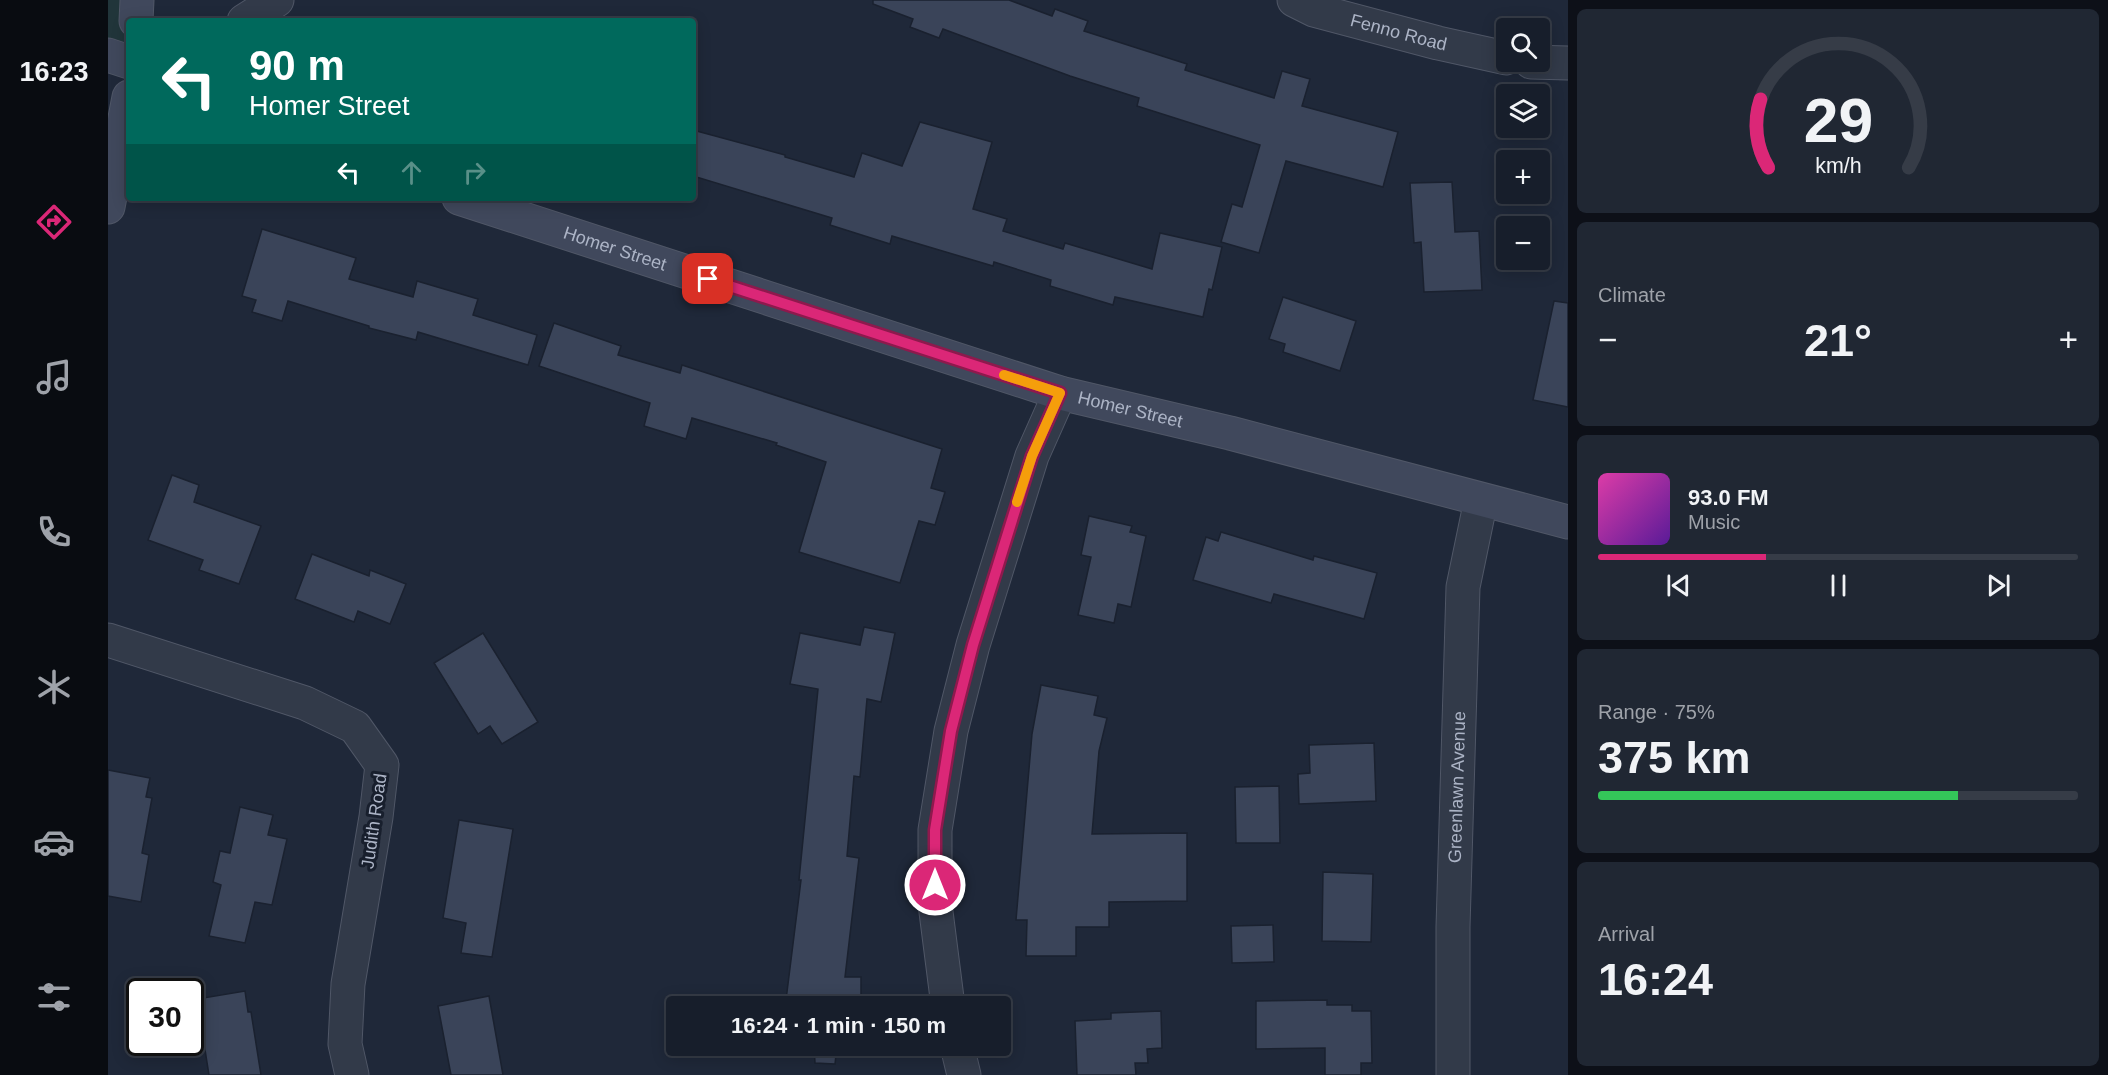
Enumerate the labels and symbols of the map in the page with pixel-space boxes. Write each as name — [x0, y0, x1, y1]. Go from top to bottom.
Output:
street label: Fenno Road — [1348, 10, 1449, 55]
street label: Homer Street — [561, 223, 669, 275]
pin — [682, 253, 733, 304]
street label: Homer Street — [1076, 388, 1185, 432]
street label: Greenlawn Avenue — [1445, 711, 1469, 863]
street label: Judith Road — [357, 772, 391, 870]
position arrow — [903, 853, 967, 917]
speed limit sign: 30 — [126, 978, 204, 1056]

